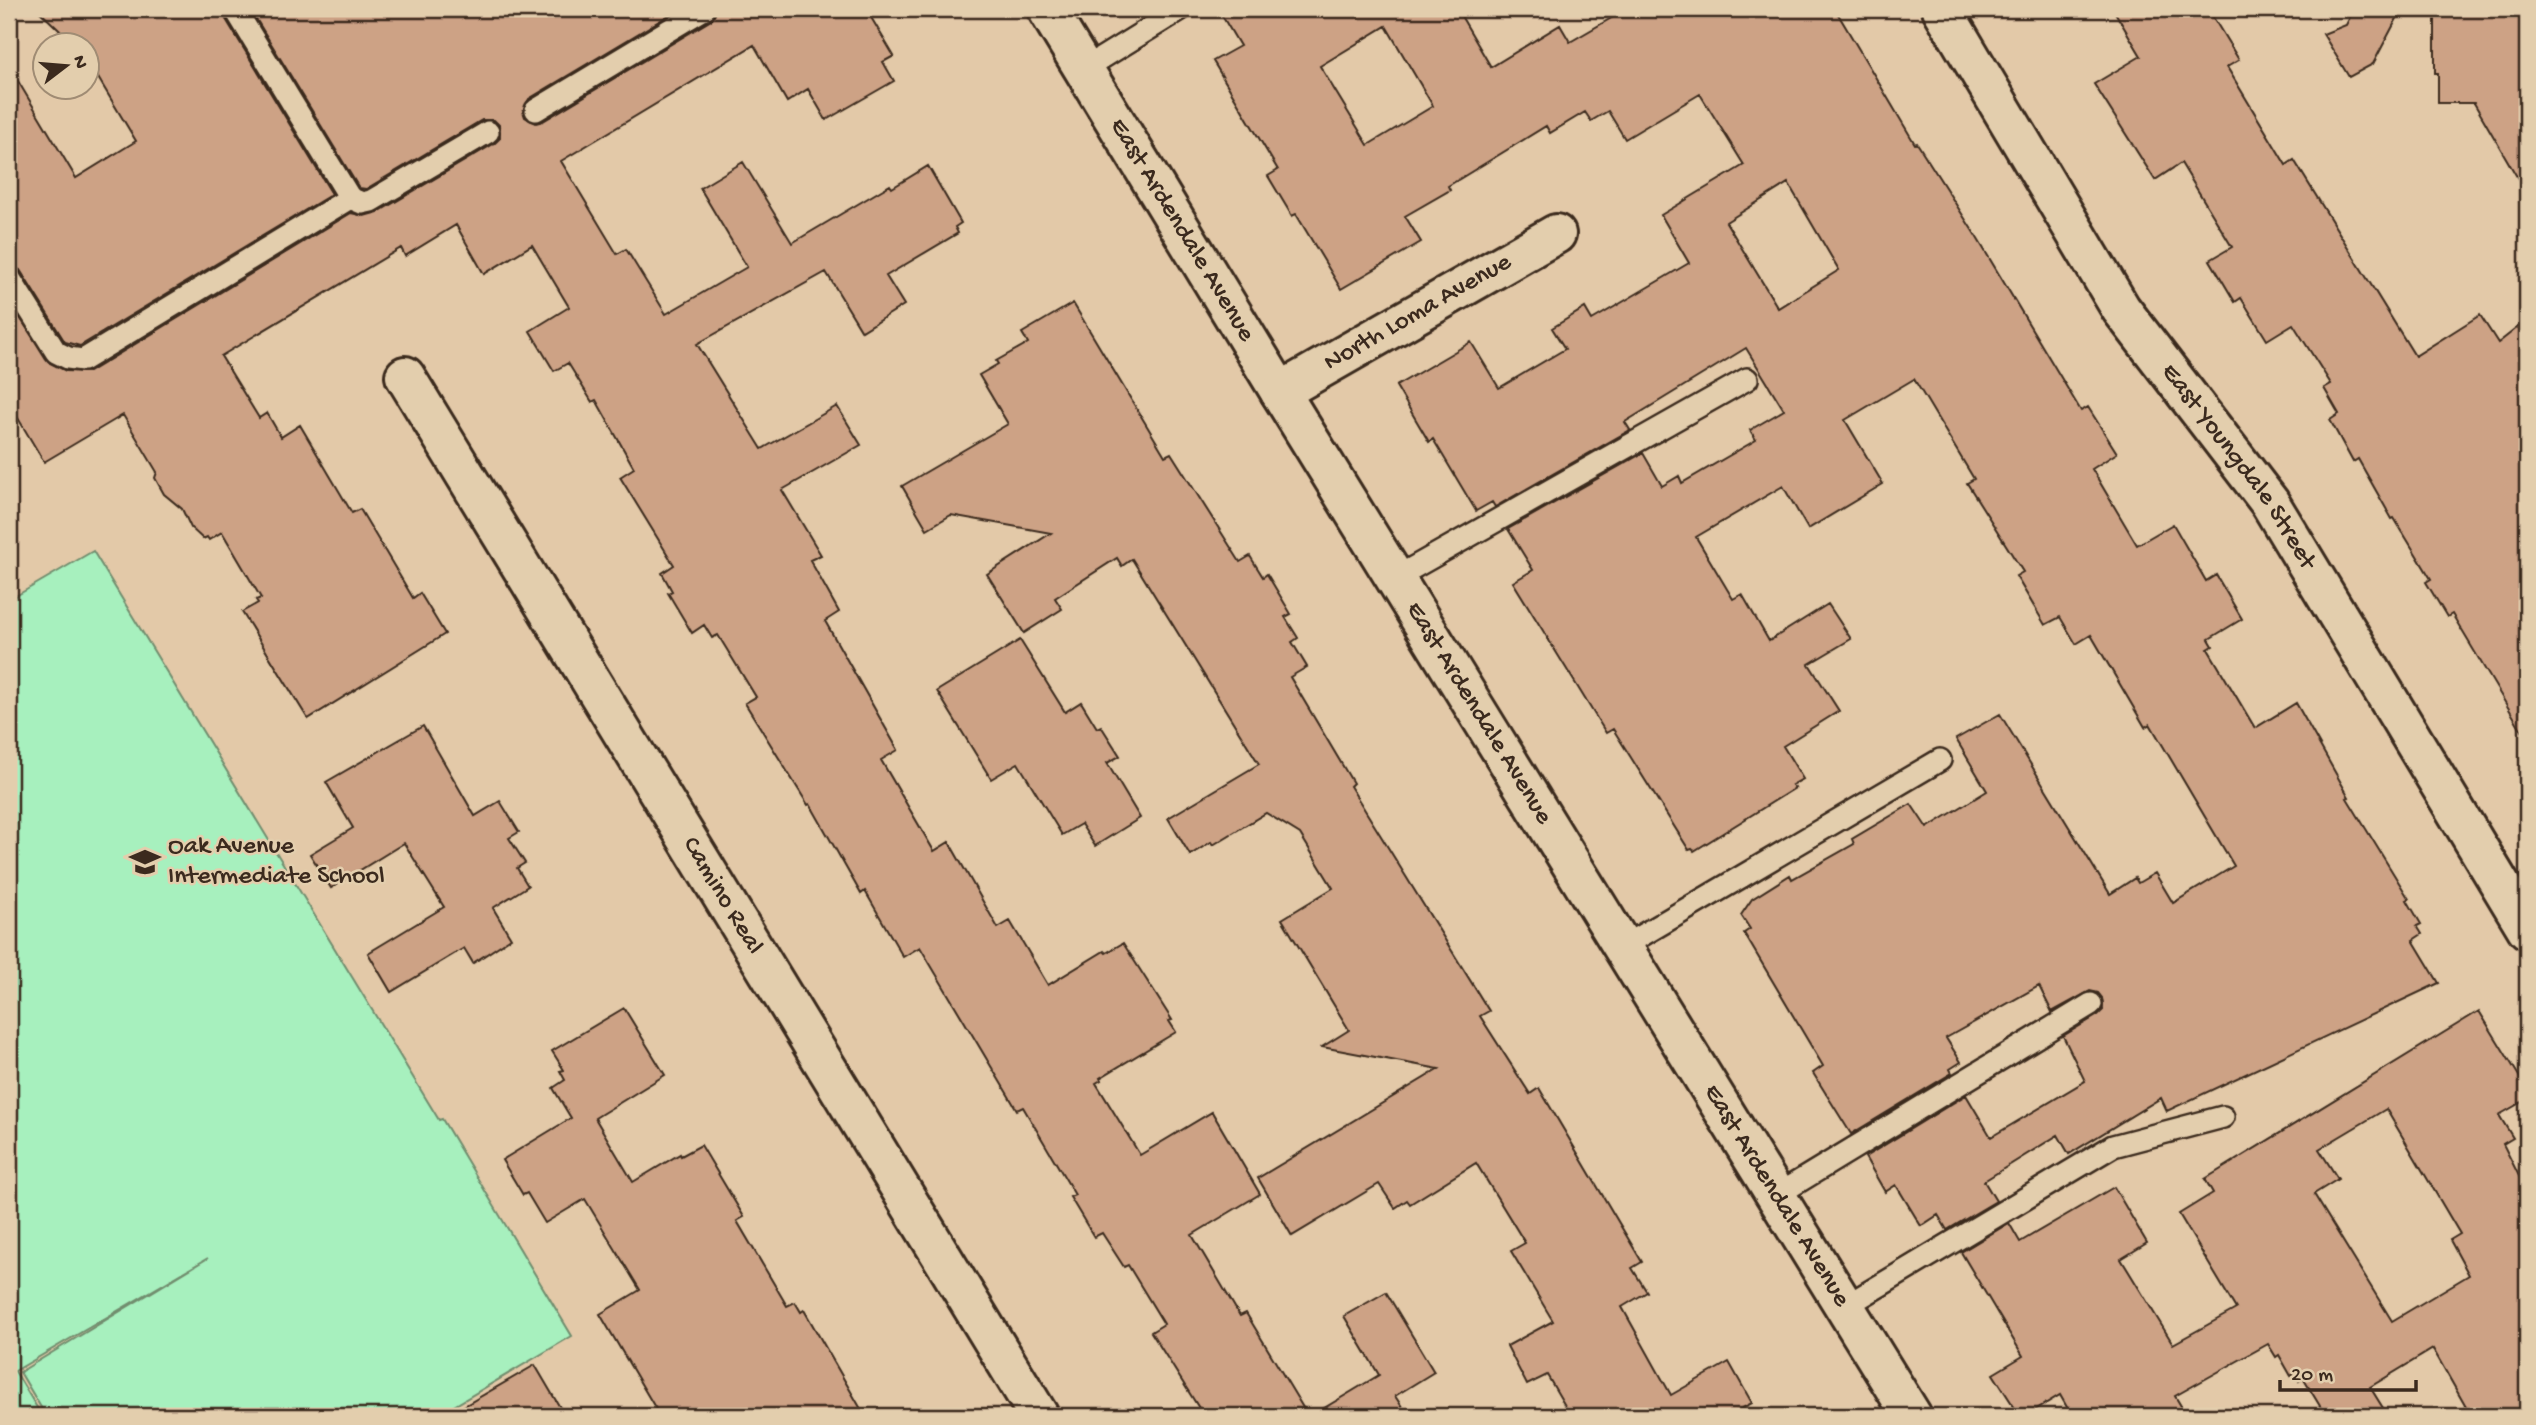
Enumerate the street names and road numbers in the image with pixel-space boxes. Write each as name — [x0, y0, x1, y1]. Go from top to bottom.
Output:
street label: East Ardendale Avenue — [1102, 113, 1262, 348]
street label: North Loma Avenue — [1319, 247, 1518, 379]
street label: East Youngdale Street — [2153, 358, 2323, 577]
street label: East Ardendale Avenue — [1398, 596, 1559, 831]
street label: Camino Real — [674, 832, 770, 960]
street label: East Ardendale Avenue — [1696, 1079, 1857, 1313]

